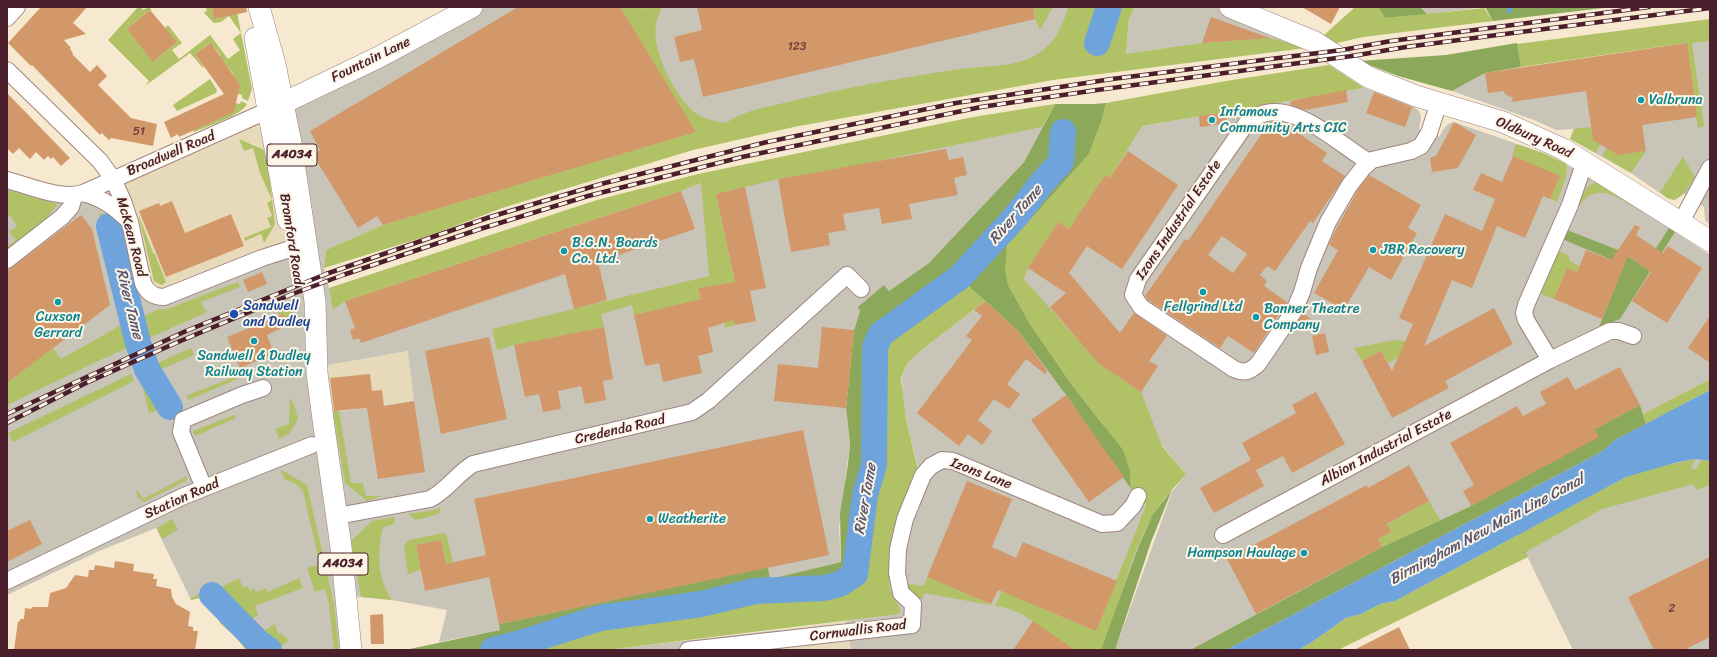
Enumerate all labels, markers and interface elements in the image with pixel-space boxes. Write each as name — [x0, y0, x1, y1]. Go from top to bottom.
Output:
street label: Fountain Lane — [329, 34, 413, 86]
house number: 123 — [788, 40, 806, 54]
place label: Valbruna — [1649, 92, 1703, 108]
marker: Valbruna — [1636, 95, 1646, 105]
place label: Infamous Community Arts CIC — [1220, 104, 1347, 136]
street label: Oldbury Road — [1493, 114, 1575, 162]
marker: Infamous Community Arts CIC — [1207, 115, 1217, 125]
house number: 51 — [133, 125, 145, 139]
street label: Broadwell Road — [124, 128, 218, 180]
road number: A4034 — [267, 144, 317, 166]
street label: Izons Industrial Estate — [1133, 157, 1225, 283]
water label: River Tame — [986, 182, 1046, 248]
street label: Bromford Road — [275, 192, 307, 286]
street label: McKean Road — [112, 195, 150, 279]
place label: B.G.N. Boards Co. Ltd. — [572, 235, 658, 268]
place label: JBR Recovery — [1381, 242, 1465, 258]
marker: JBR Recovery — [1368, 245, 1378, 255]
marker: B.G.N. Boards Co. Ltd. — [559, 246, 569, 256]
water label: River Tame — [112, 267, 146, 341]
marker: Fellgrind Ltd — [1198, 287, 1208, 297]
marker: Cuxson Gerrard — [53, 297, 63, 307]
place label: Sandwell and Dudley — [243, 298, 310, 330]
place label: Fellgrind Ltd — [1164, 299, 1242, 315]
place label: Banner Theatre Company — [1264, 301, 1359, 334]
marker: Sandwell and Dudley — [228, 308, 240, 320]
place label: Cuxson Gerrard — [34, 309, 82, 342]
marker: Banner Theatre Company — [1251, 312, 1261, 322]
marker: Sandwell & Dudley Railway Station — [249, 336, 259, 346]
place label: Sandwell & Dudley Railway Station — [197, 348, 311, 380]
street label: Albion Industrial Estate — [1317, 406, 1455, 490]
street label: Credenda Road — [573, 411, 667, 449]
street label: Izons Lane — [948, 455, 1014, 493]
water label: River Tame — [851, 462, 881, 536]
water label: Birmingham New Main Line Canal — [1387, 471, 1587, 589]
street label: Station Road — [142, 475, 222, 523]
place label: Weatherite — [658, 511, 726, 527]
marker: Weatherite — [645, 514, 655, 524]
place label: Hampson Haulage — [1187, 545, 1296, 561]
marker: Hampson Haulage — [1299, 548, 1309, 558]
road number: A4034 — [318, 553, 368, 575]
house number: 2 — [1669, 602, 1675, 616]
street label: Cornwallis Road — [809, 617, 907, 645]

